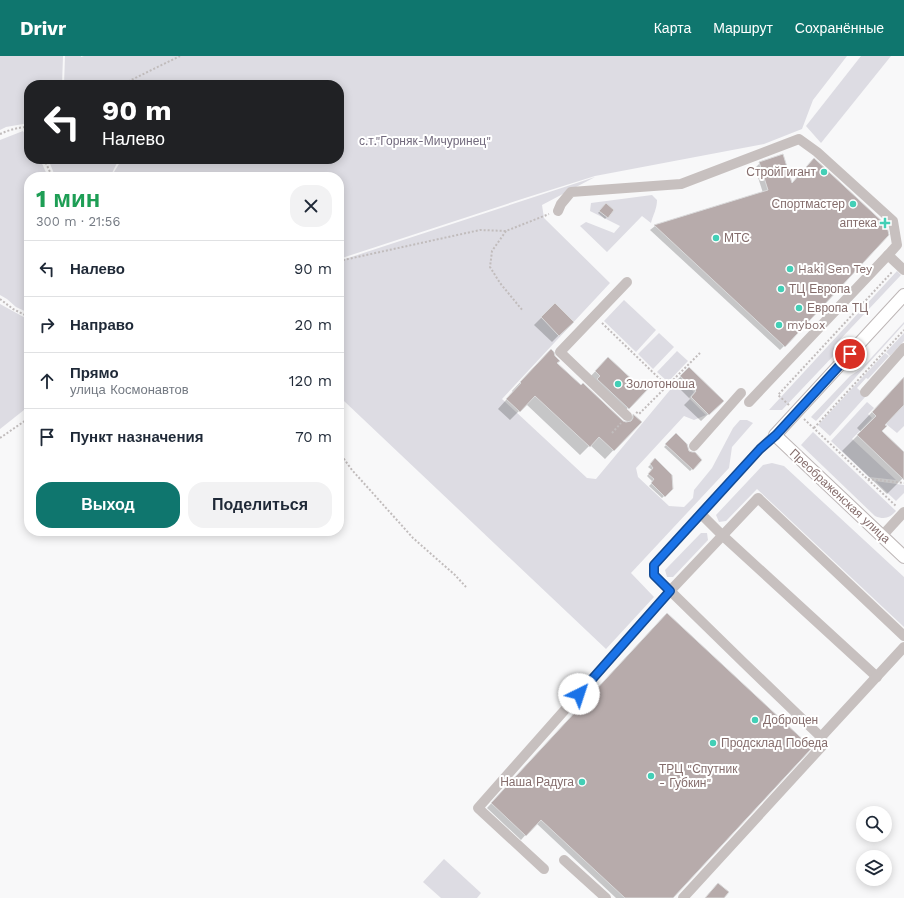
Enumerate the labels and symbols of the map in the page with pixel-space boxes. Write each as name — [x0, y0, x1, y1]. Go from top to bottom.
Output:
park label: с.т."Горняк-Мичуринец" — [359, 134, 491, 148]
place label: СтройГигант — [746, 165, 816, 179]
marker: СтройГигант — [819, 167, 829, 177]
place label: Спортмастер — [772, 197, 845, 211]
marker: Спортмастер — [848, 199, 858, 209]
place label: аптека — [840, 216, 877, 230]
marker: аптека — [880, 218, 890, 228]
place label: МТС — [724, 231, 750, 245]
marker: МТС — [711, 233, 721, 243]
place label: Haki Sen Tey — [798, 262, 873, 276]
marker: Haki Sen Tey — [785, 264, 795, 274]
place label: ТЦ Европа — [789, 282, 851, 296]
marker: ТЦ Европа — [776, 284, 786, 294]
place label: Европа ТЦ — [807, 301, 868, 315]
marker: Европа ТЦ — [794, 303, 804, 313]
place label: mybox — [787, 318, 825, 332]
marker: mybox — [774, 320, 784, 330]
pin — [833, 337, 867, 371]
place label: Золотоноша — [626, 377, 695, 391]
marker: Золотоноша — [613, 379, 623, 389]
street label: Преображенская улица — [787, 446, 893, 546]
position arrow — [558, 673, 600, 715]
place label: Доброцен — [763, 713, 818, 727]
marker: Доброцен — [750, 715, 760, 725]
place label: Продсклад Победа — [721, 736, 828, 750]
marker: Продсклад Победа — [708, 738, 718, 748]
place label: ТРЦ "Спутник - Губкин" — [659, 762, 738, 790]
marker: ТРЦ "Спутник - Губкин" — [646, 771, 656, 781]
place label: Наша Радуга — [500, 775, 574, 789]
marker: Наша Радуга — [577, 777, 587, 787]

